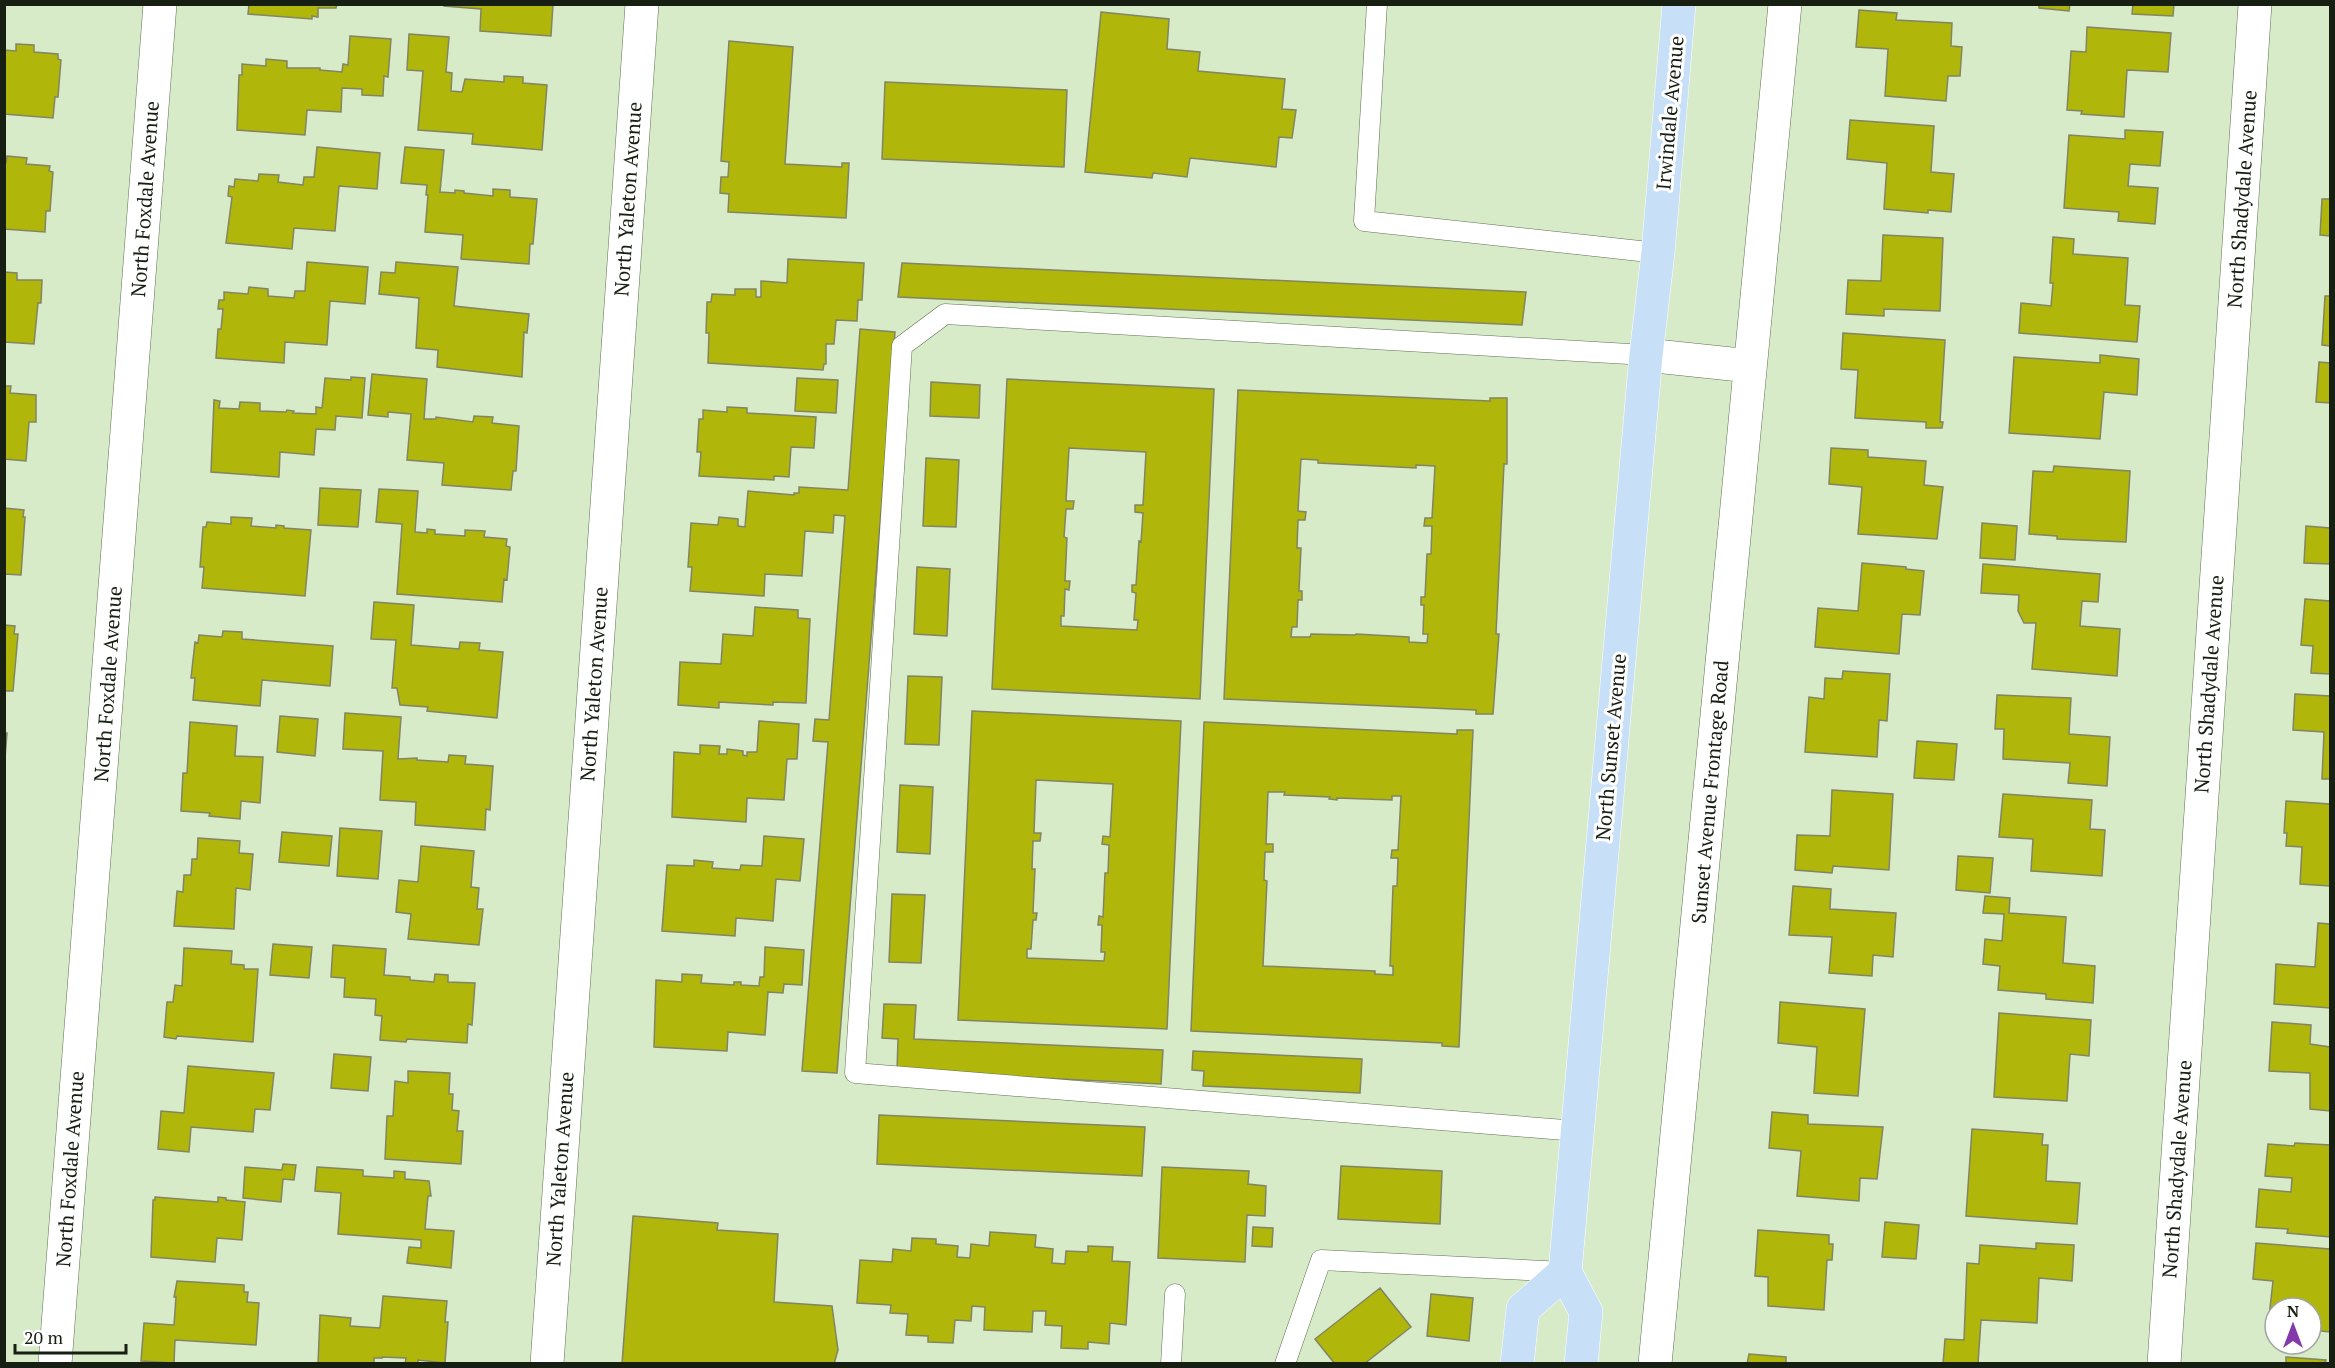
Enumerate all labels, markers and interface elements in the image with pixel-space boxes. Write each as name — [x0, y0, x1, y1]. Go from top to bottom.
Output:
street label: Irwindale Avenue — [1649, 35, 1690, 191]
street label: North Shadydale Avenue — [2220, 89, 2263, 309]
street label: North Foxdale Avenue — [124, 100, 165, 298]
street label: North Yaleton Avenue — [607, 101, 648, 297]
street label: North Shadydale Avenue — [2187, 574, 2230, 794]
street label: North Foxdale Avenue — [87, 585, 128, 783]
street label: North Yaleton Avenue — [573, 586, 614, 782]
street label: North Sunset Avenue — [1589, 652, 1632, 842]
street label: Sunset Avenue Frontage Road — [1685, 659, 1734, 925]
street label: North Shadydale Avenue — [2155, 1059, 2198, 1279]
street label: North Foxdale Avenue — [49, 1070, 90, 1268]
street label: North Yaleton Avenue — [539, 1071, 580, 1267]
north arrow — [2263, 1296, 2323, 1356]
text: N — [2287, 1300, 2299, 1322]
scale bar — [15, 1317, 126, 1355]
text: 20 m — [24, 1325, 64, 1349]

